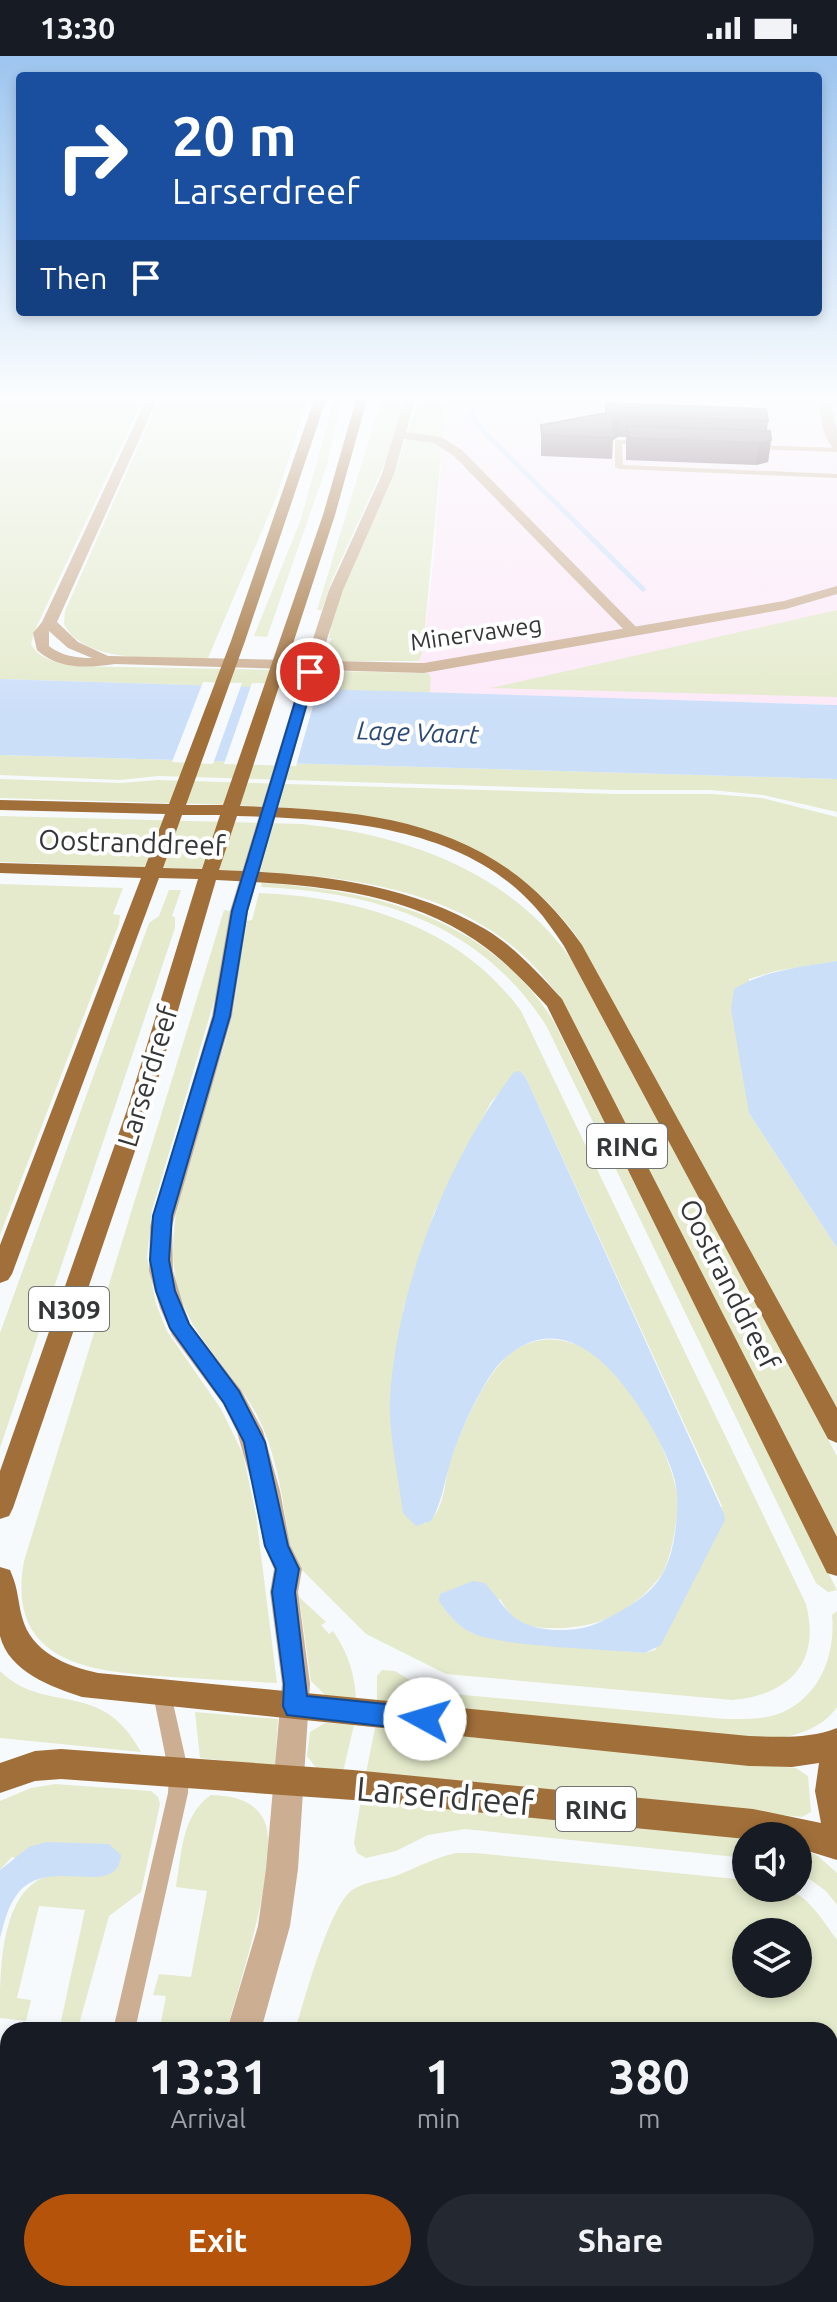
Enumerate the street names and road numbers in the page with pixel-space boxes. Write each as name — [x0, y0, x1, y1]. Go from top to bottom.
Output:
street label: Minervaweg — [408, 610, 544, 656]
street label: Oostranddreef — [38, 823, 226, 861]
street label: Larserdreef — [111, 1001, 183, 1150]
road number: RING — [587, 1124, 667, 1168]
street label: Oostranddreef — [674, 1194, 786, 1375]
road number: N309 — [29, 1287, 109, 1331]
street label: Larserdreef — [355, 1768, 536, 1822]
road number: RING — [556, 1787, 636, 1831]

